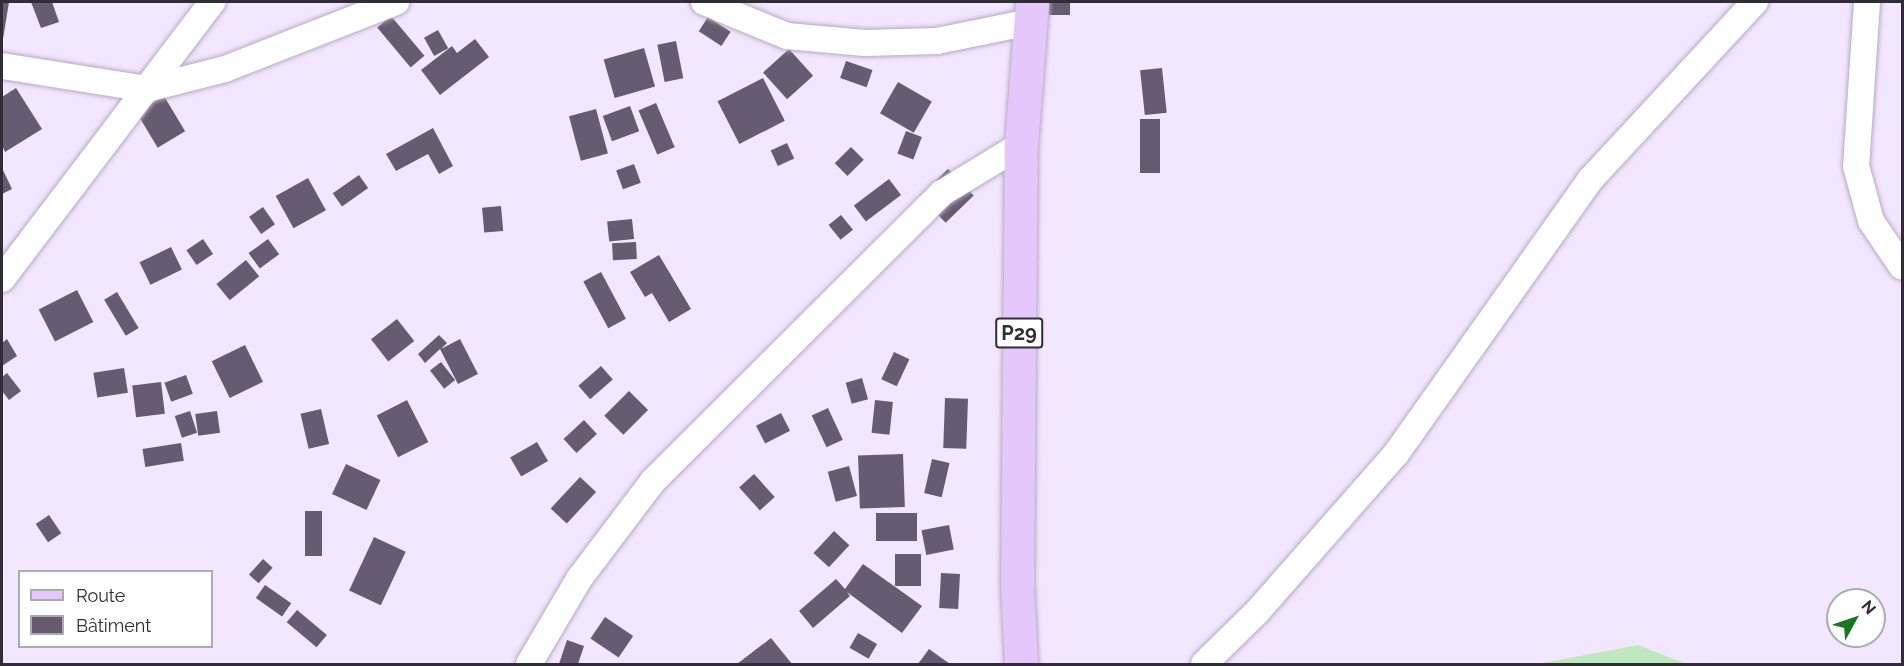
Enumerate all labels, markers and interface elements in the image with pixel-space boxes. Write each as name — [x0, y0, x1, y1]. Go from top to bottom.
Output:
road number: P29 — [995, 316, 1043, 350]
legend — [18, 570, 213, 648]
text: Route — [76, 585, 125, 606]
north arrow — [1826, 588, 1886, 648]
text: N — [1857, 597, 1880, 618]
text: Bâtiment — [76, 615, 151, 636]

